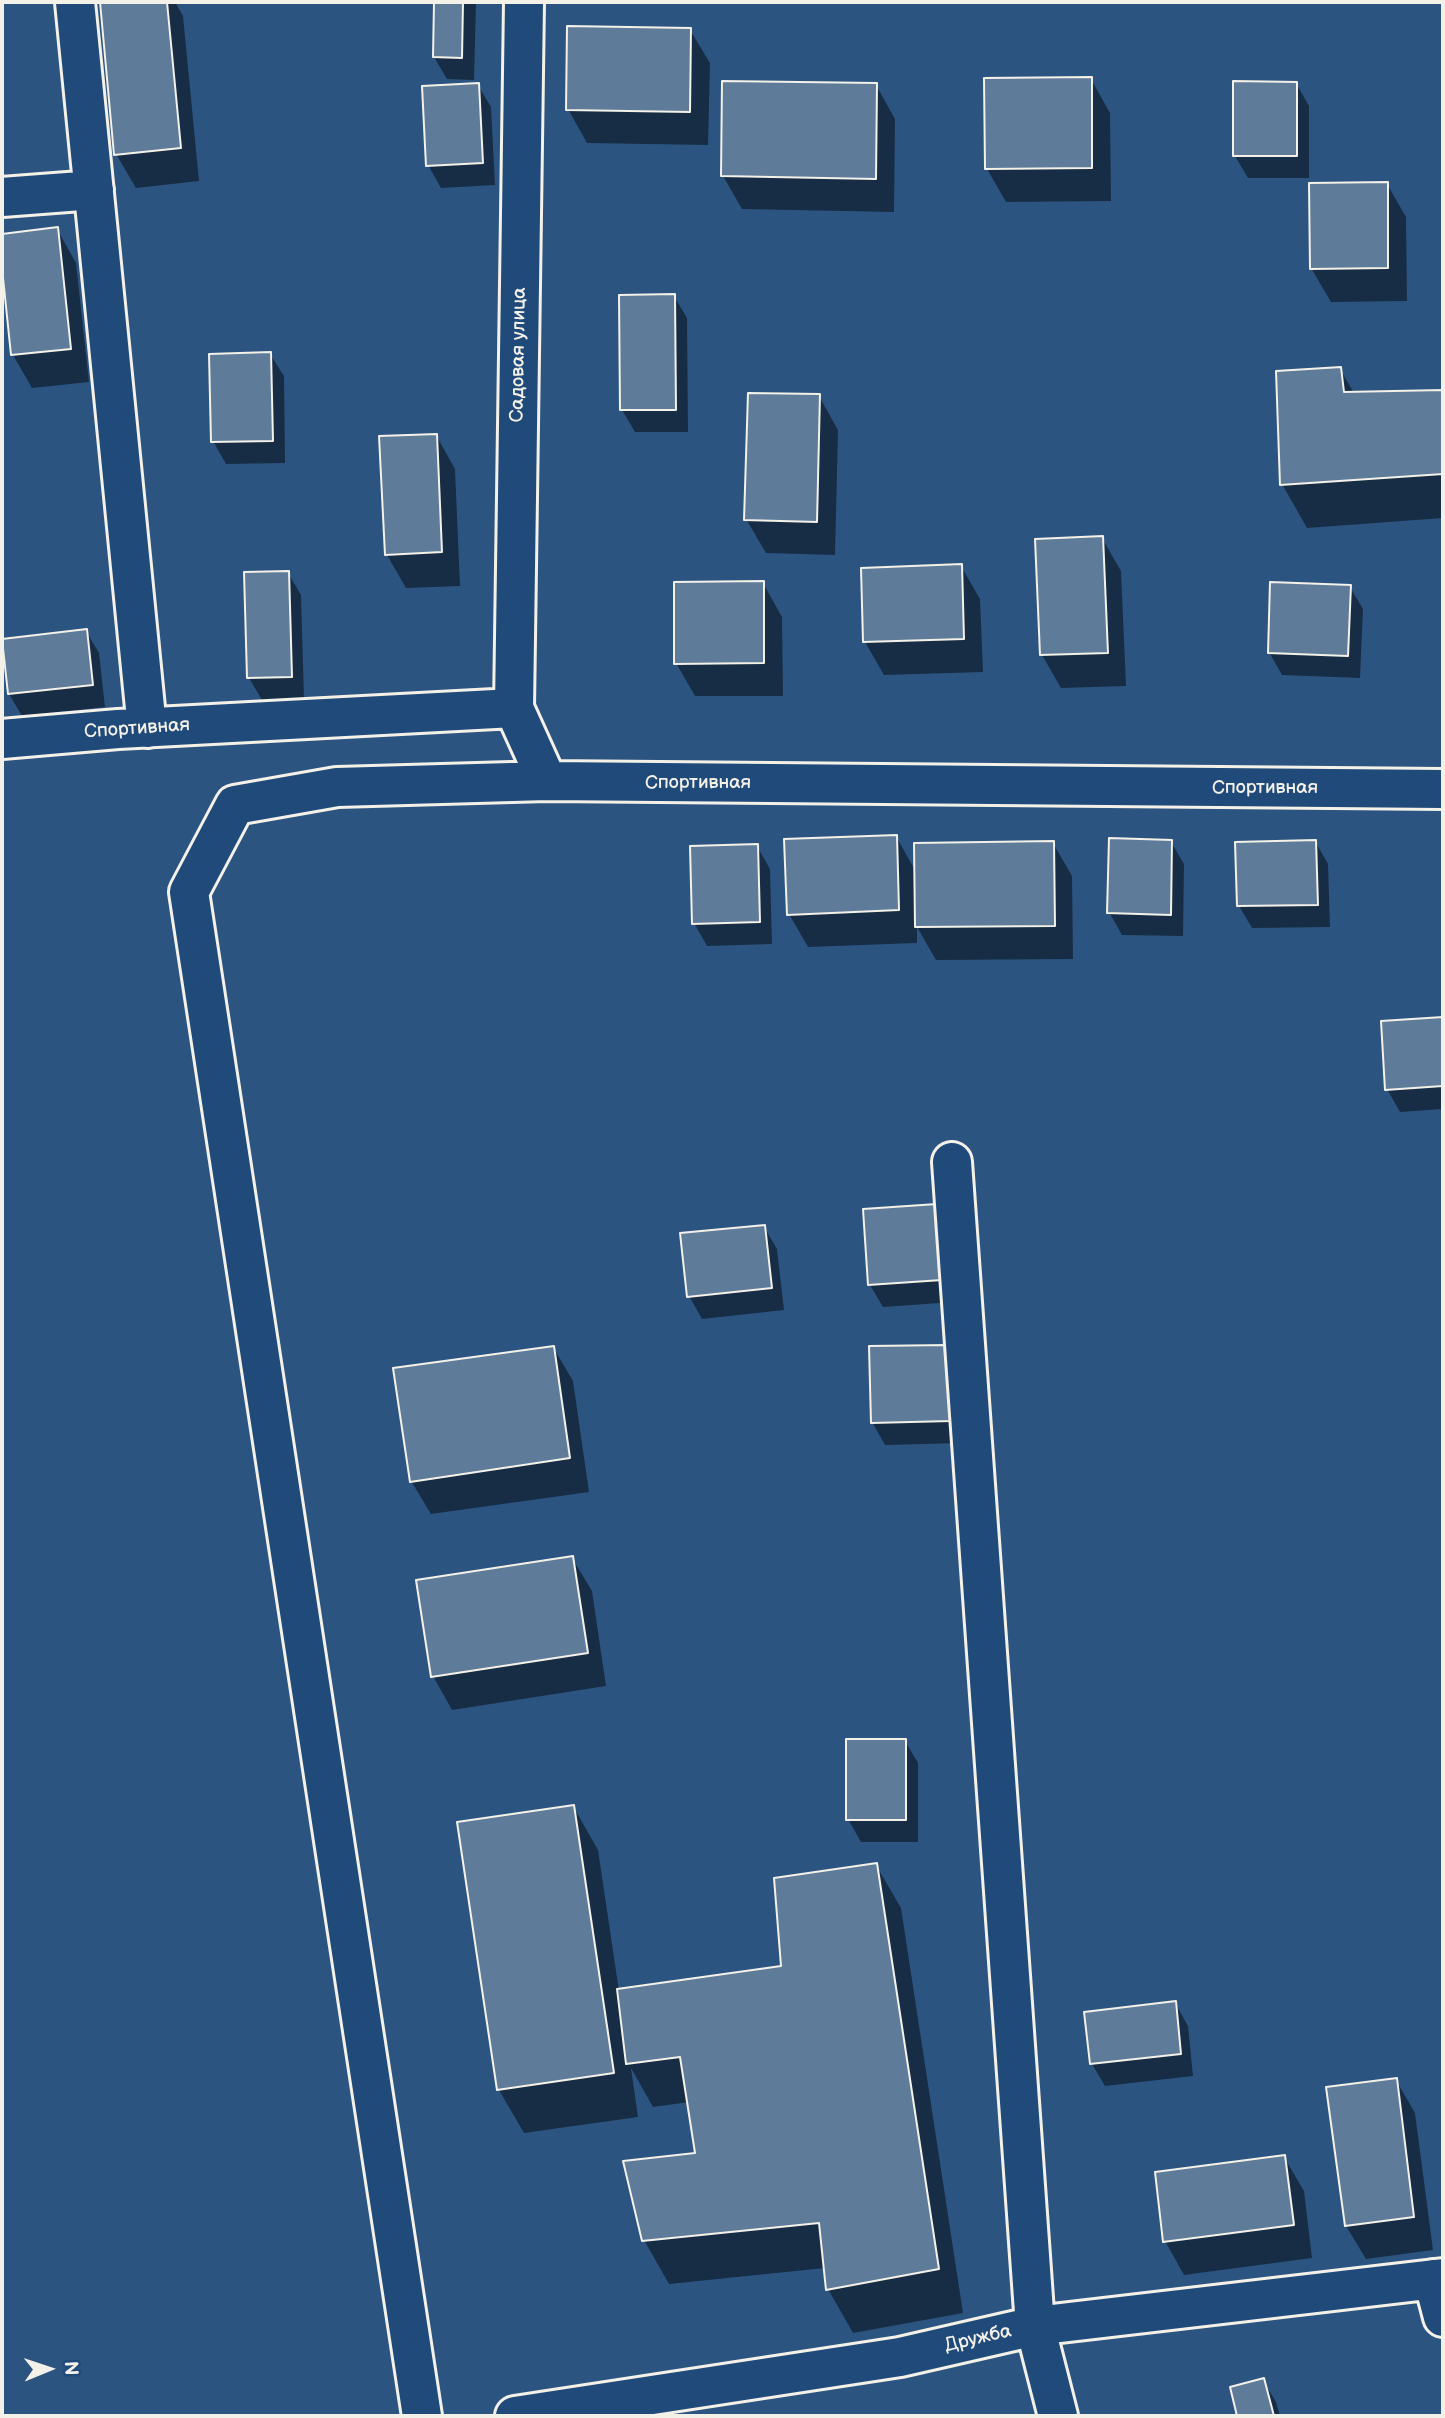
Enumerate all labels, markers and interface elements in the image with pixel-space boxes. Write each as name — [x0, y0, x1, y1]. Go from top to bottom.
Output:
street label: Садовая улица — [506, 287, 532, 423]
street label: Спортивная — [83, 714, 191, 744]
street label: Спортивная — [645, 772, 751, 794]
street label: Спортивная — [1212, 777, 1318, 799]
street label: Дружба — [942, 2320, 1014, 2358]
north arrow — [14, 2334, 84, 2404]
text: N — [59, 2361, 82, 2376]

